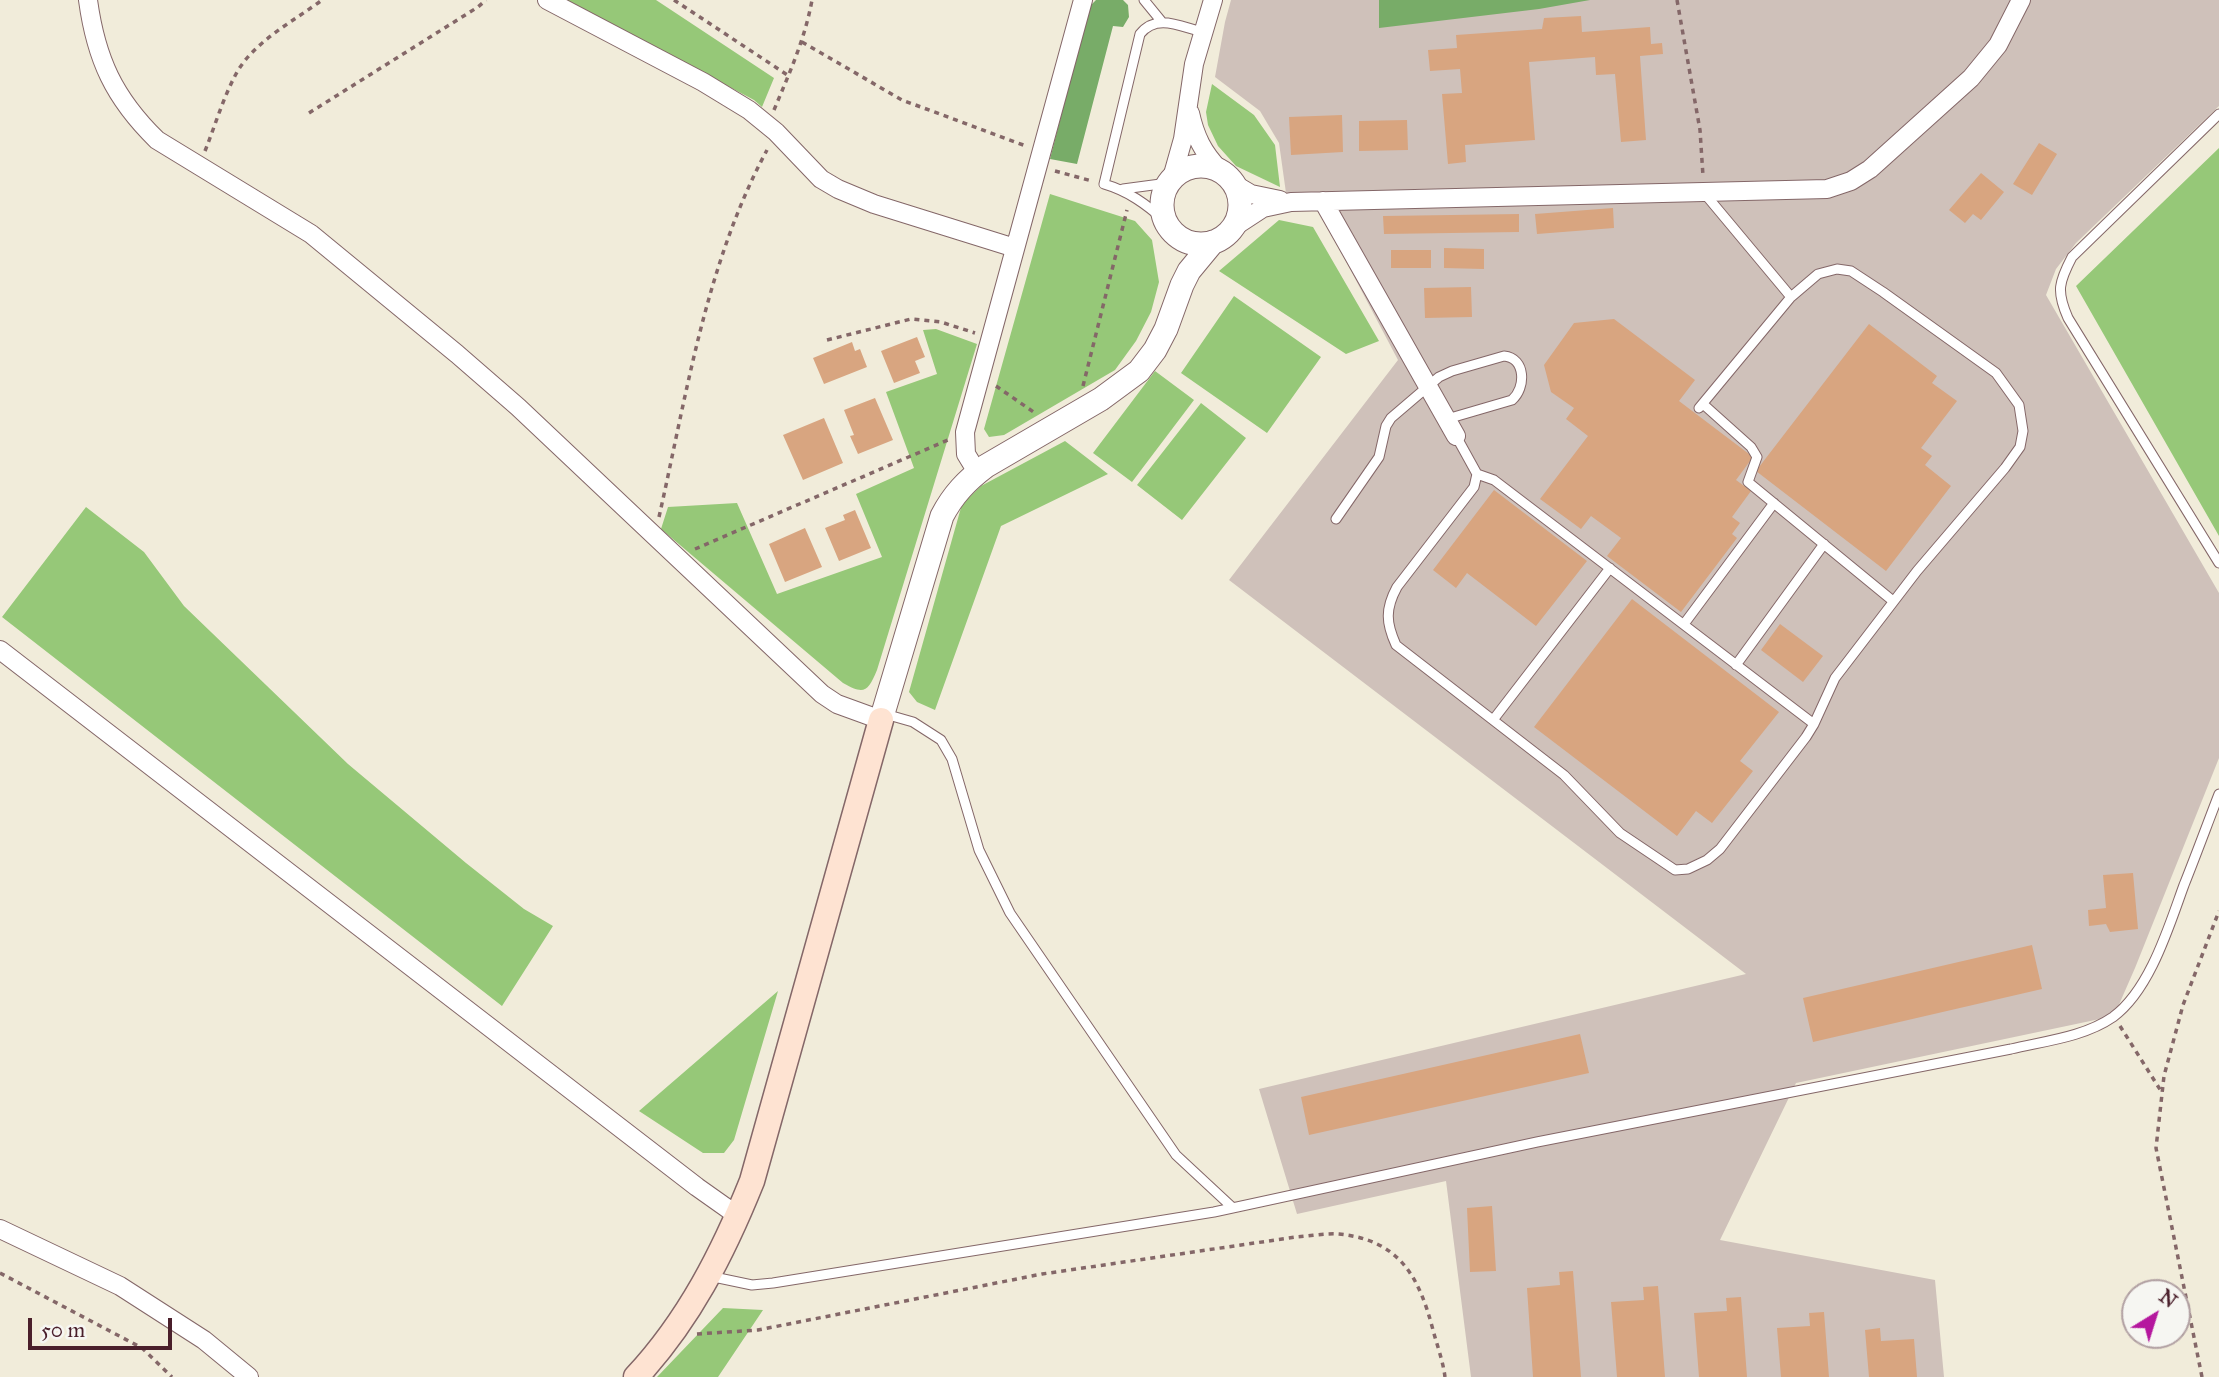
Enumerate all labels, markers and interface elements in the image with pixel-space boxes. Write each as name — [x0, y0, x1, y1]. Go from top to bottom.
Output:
north arrow — [2121, 1279, 2191, 1349]
text: N — [2155, 1285, 2181, 1313]
scale bar — [32, 1304, 175, 1348]
text: 50 m — [41, 1317, 85, 1343]

